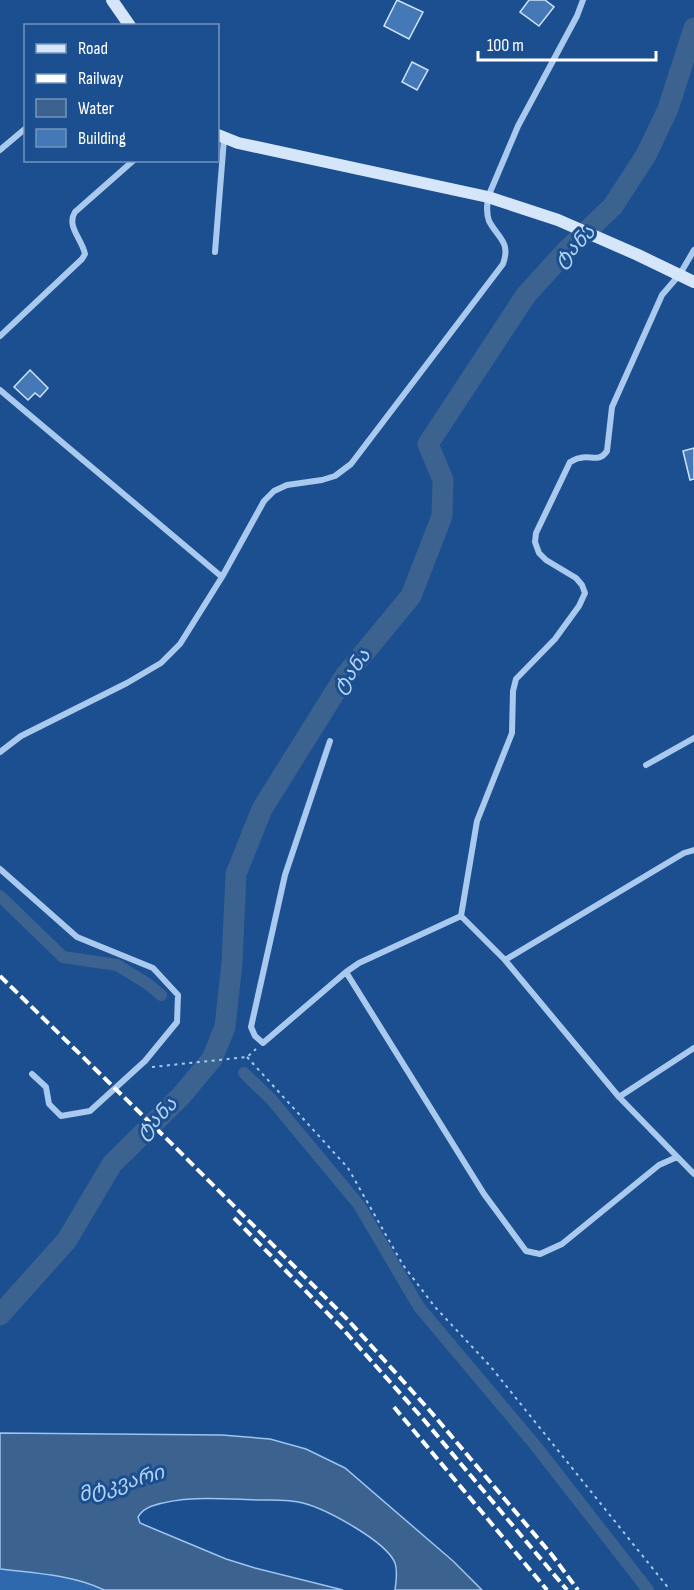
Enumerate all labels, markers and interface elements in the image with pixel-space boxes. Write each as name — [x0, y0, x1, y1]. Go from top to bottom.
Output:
legend — [24, 24, 219, 162]
scale bar — [478, 24, 656, 62]
text: 100 m — [487, 35, 524, 56]
text: Road — [78, 38, 108, 59]
text: Railway — [78, 68, 123, 89]
text: Water — [78, 98, 114, 119]
text: Building — [78, 128, 126, 149]
water label: ტანა — [549, 220, 601, 273]
water label: ტანა — [328, 644, 377, 699]
water label: ტანა — [131, 1092, 183, 1145]
water label: მტკვარი — [76, 1460, 168, 1508]

